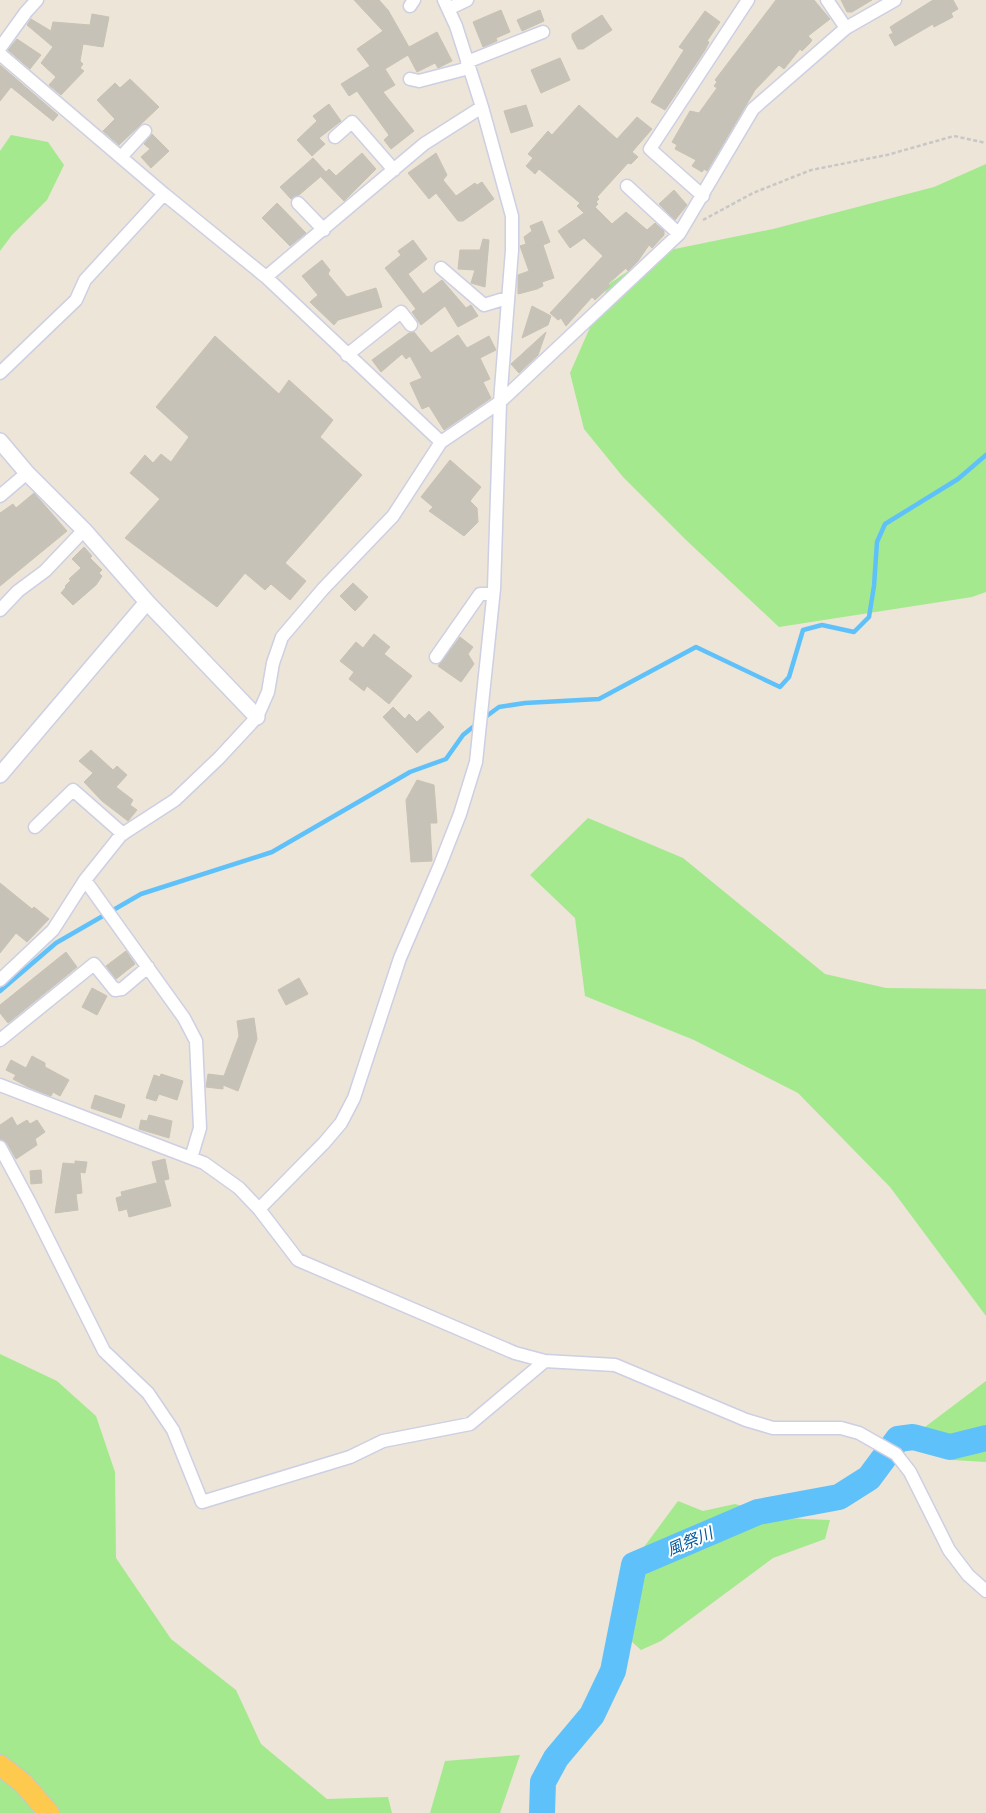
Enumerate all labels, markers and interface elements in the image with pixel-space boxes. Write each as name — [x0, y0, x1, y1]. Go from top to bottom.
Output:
water label: 風祭川 — [664, 1522, 718, 1562]

